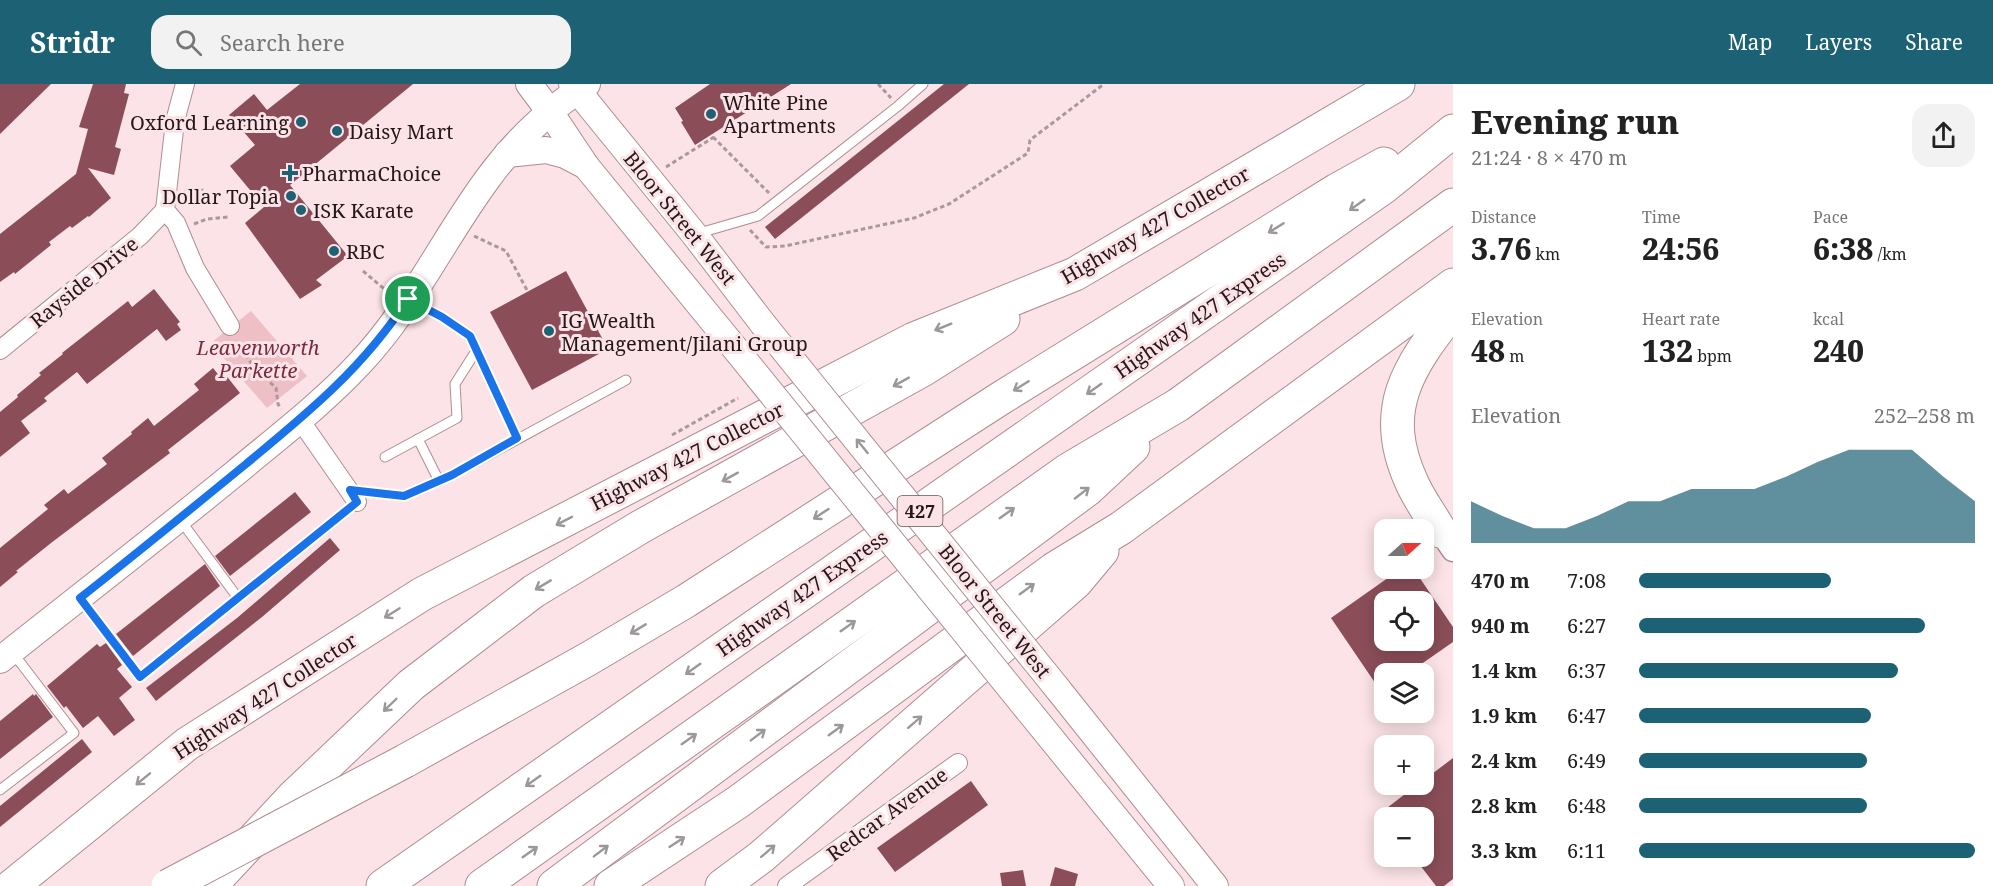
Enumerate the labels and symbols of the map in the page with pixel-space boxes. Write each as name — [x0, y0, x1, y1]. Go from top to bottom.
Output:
place label: White Pine Apartments — [723, 89, 836, 139]
marker: White Pine Apartments — [704, 107, 718, 121]
place label: Oxford Learning — [130, 109, 289, 136]
marker: Oxford Learning — [294, 115, 308, 129]
place label: Daisy Mart — [349, 118, 453, 145]
marker: Daisy Mart — [330, 124, 344, 138]
street label: Bloor Street West — [618, 146, 742, 290]
place label: PharmaChoice — [302, 160, 441, 187]
street label: Highway 427 Collector — [1056, 160, 1255, 290]
marker: PharmaChoice — [283, 166, 297, 180]
place label: Dollar Topia — [162, 183, 279, 210]
marker: Dollar Topia — [284, 189, 298, 203]
place label: ISK Karate — [313, 197, 414, 224]
one-way arrow — [1350, 199, 1366, 211]
marker: ISK Karate — [294, 203, 308, 217]
one-way arrow — [1268, 223, 1285, 235]
street label: Rayside Drive — [24, 230, 144, 334]
place label: RBC — [346, 238, 384, 265]
marker: RBC — [327, 244, 341, 258]
street label: Highway 427 Express — [1109, 246, 1291, 384]
pin — [382, 273, 433, 324]
place label: IG Wealth Management/Jilani Group — [561, 307, 808, 357]
one-way arrow — [934, 322, 953, 333]
marker: IG Wealth Management/Jilani Group — [542, 324, 556, 338]
park label: Leavenworth Parkette — [195, 334, 320, 384]
one-way arrow — [892, 377, 910, 388]
one-way arrow — [1013, 381, 1030, 393]
one-way arrow — [1086, 383, 1103, 395]
street label: Highway 427 Collector — [586, 395, 789, 517]
one-way arrow — [855, 438, 868, 454]
one-way arrow — [722, 471, 739, 483]
one-way arrow — [1074, 486, 1090, 499]
road number: 427 — [898, 496, 942, 526]
one-way arrow — [998, 507, 1015, 519]
one-way arrow — [813, 508, 830, 520]
one-way arrow — [555, 515, 573, 527]
north arrow — [1374, 519, 1434, 579]
street label: Highway 427 Express — [711, 524, 893, 662]
street label: Bloor Street West — [933, 539, 1057, 683]
one-way arrow — [535, 580, 552, 592]
one-way arrow — [1019, 583, 1035, 596]
one-way arrow — [384, 607, 401, 619]
one-way arrow — [839, 620, 856, 632]
one-way arrow — [630, 623, 647, 635]
street label: Highway 427 Collector — [168, 626, 362, 766]
one-way arrow — [686, 663, 702, 675]
one-way arrow — [383, 698, 398, 712]
one-way arrow — [907, 715, 922, 729]
one-way arrow — [828, 723, 844, 736]
one-way arrow — [749, 728, 765, 741]
one-way arrow — [681, 733, 697, 745]
street label: Redcar Avenue — [821, 761, 953, 867]
one-way arrow — [135, 773, 151, 786]
one-way arrow — [526, 775, 542, 787]
one-way arrow — [668, 836, 685, 848]
one-way arrow — [760, 844, 776, 857]
one-way arrow — [593, 845, 609, 857]
one-way arrow — [522, 846, 538, 858]

